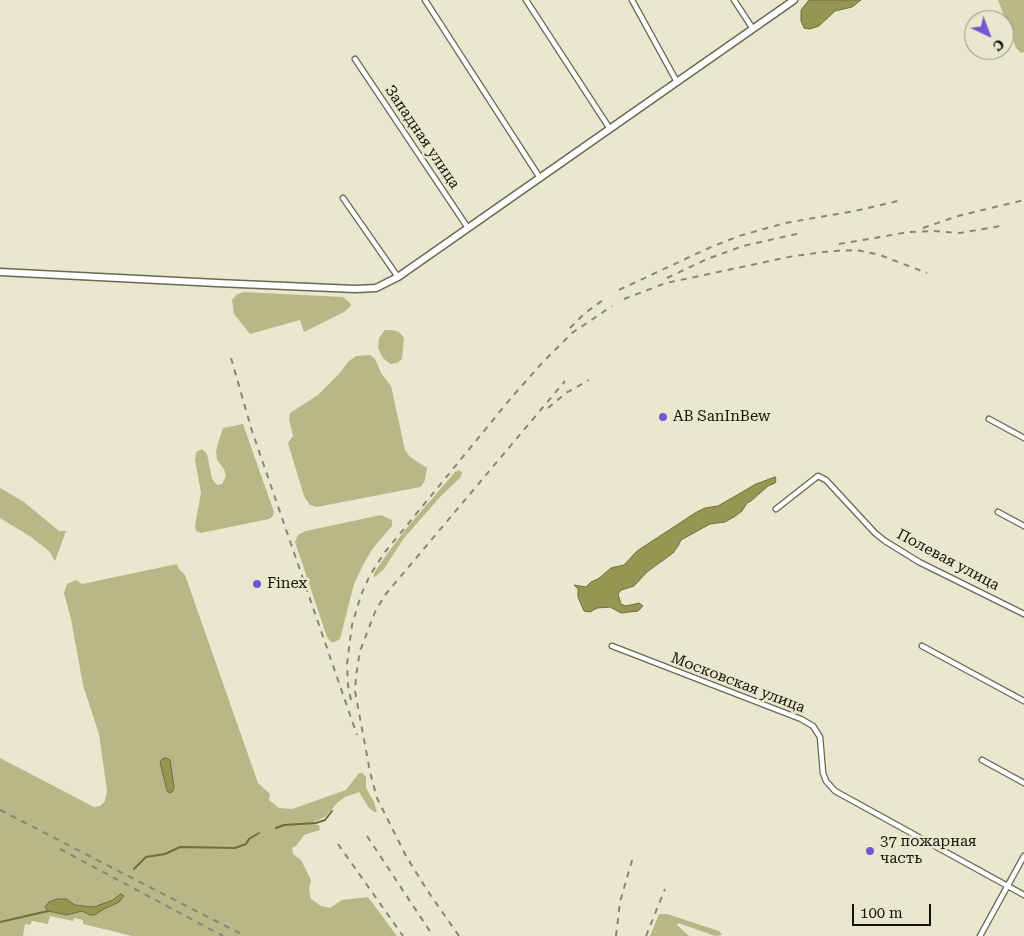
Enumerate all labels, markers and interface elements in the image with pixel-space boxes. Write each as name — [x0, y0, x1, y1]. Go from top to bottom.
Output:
north arrow — [964, 10, 1014, 60]
text: С — [990, 36, 1008, 54]
street label: Западная улица — [381, 82, 463, 192]
place label: AB SanInBew — [673, 408, 770, 426]
marker: AB SanInBew — [657, 411, 669, 423]
street label: Полевая улица — [894, 525, 1002, 595]
place label: Finex — [267, 575, 307, 593]
marker: Finex — [251, 578, 263, 590]
street label: Московская улица — [668, 649, 808, 717]
place label: 37 пожарная часть — [880, 833, 977, 868]
marker: 37 пожарная часть — [864, 845, 876, 857]
scale bar — [854, 894, 933, 926]
text: 100 m — [860, 904, 903, 922]

